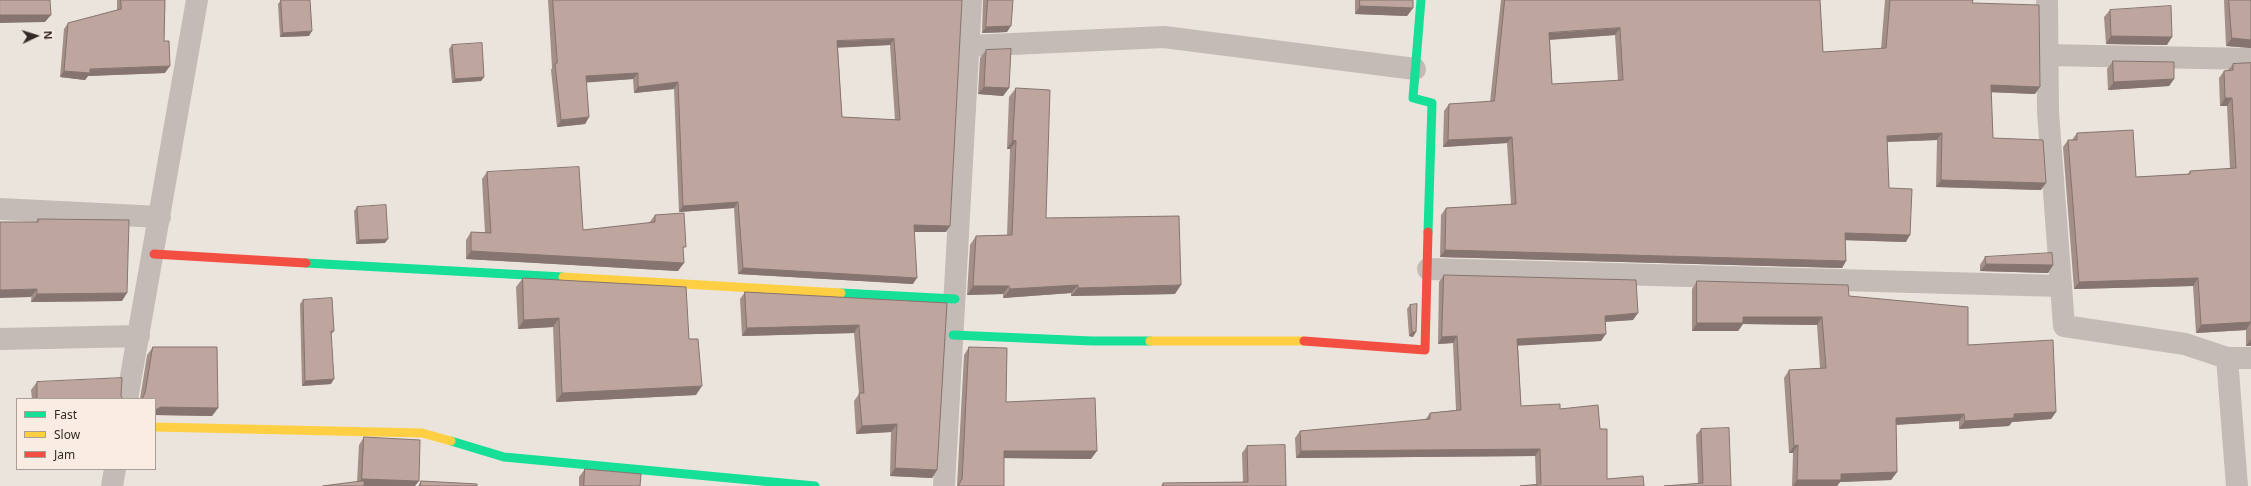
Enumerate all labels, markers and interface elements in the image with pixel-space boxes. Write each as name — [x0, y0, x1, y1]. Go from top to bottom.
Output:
north arrow — [16, 16, 56, 56]
text: N — [41, 30, 56, 40]
legend — [16, 398, 156, 470]
text: Fast — [54, 406, 77, 423]
text: Slow — [54, 426, 80, 443]
text: Jam — [54, 446, 75, 463]

